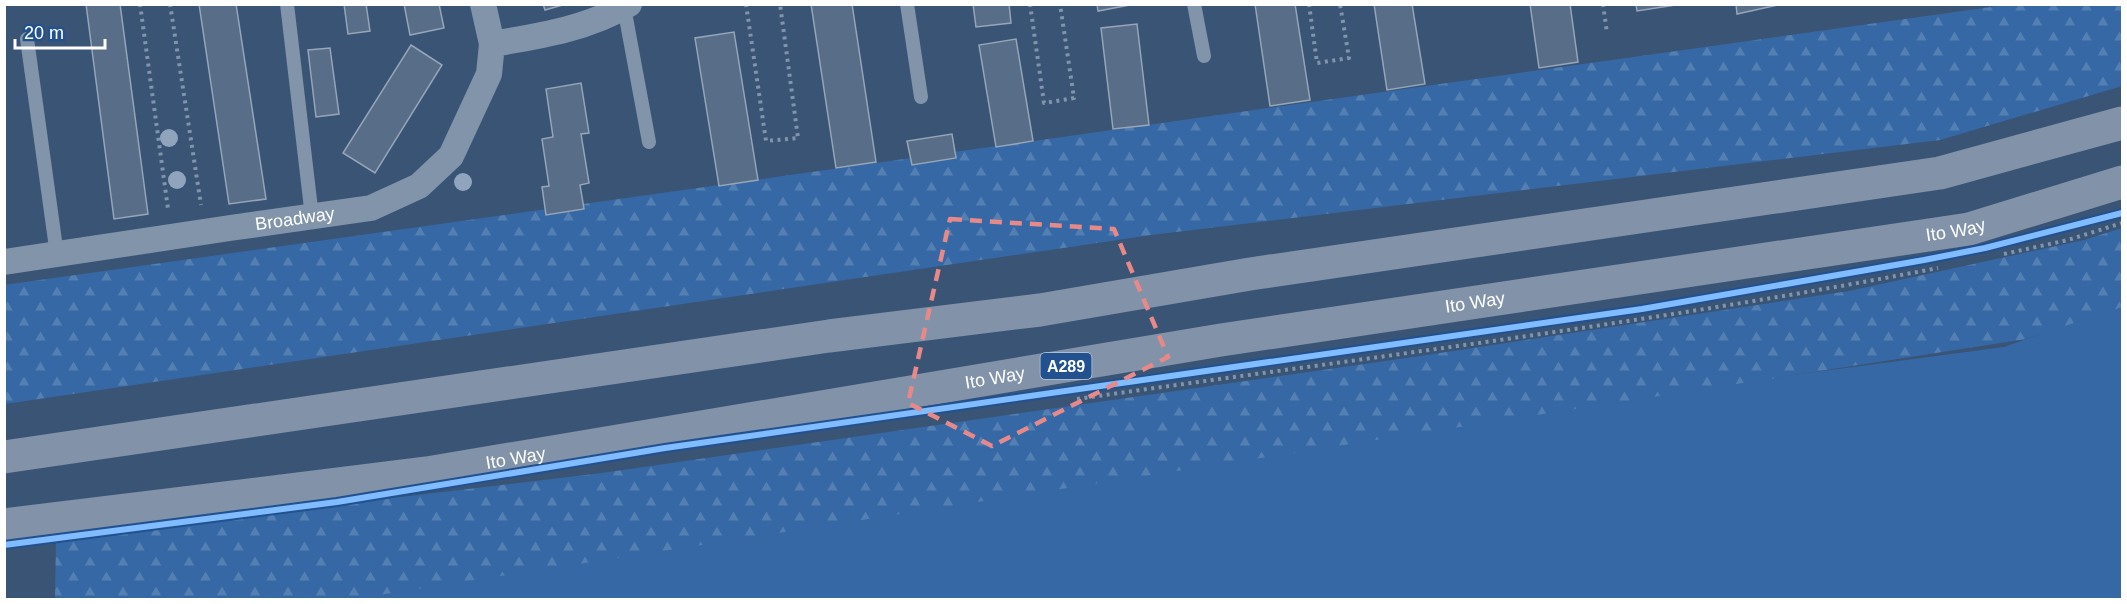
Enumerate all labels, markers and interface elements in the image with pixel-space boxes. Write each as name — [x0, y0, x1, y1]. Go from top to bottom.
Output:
scale bar — [15, 12, 105, 50]
text: 20 m — [24, 23, 64, 43]
street label: Broadway — [254, 203, 336, 234]
street label: Ito Way — [1924, 215, 1988, 245]
street label: Ito Way — [1444, 288, 1506, 317]
road number: A289 — [1040, 353, 1092, 379]
street label: Ito Way — [963, 363, 1026, 393]
street label: Ito Way — [484, 443, 547, 473]

